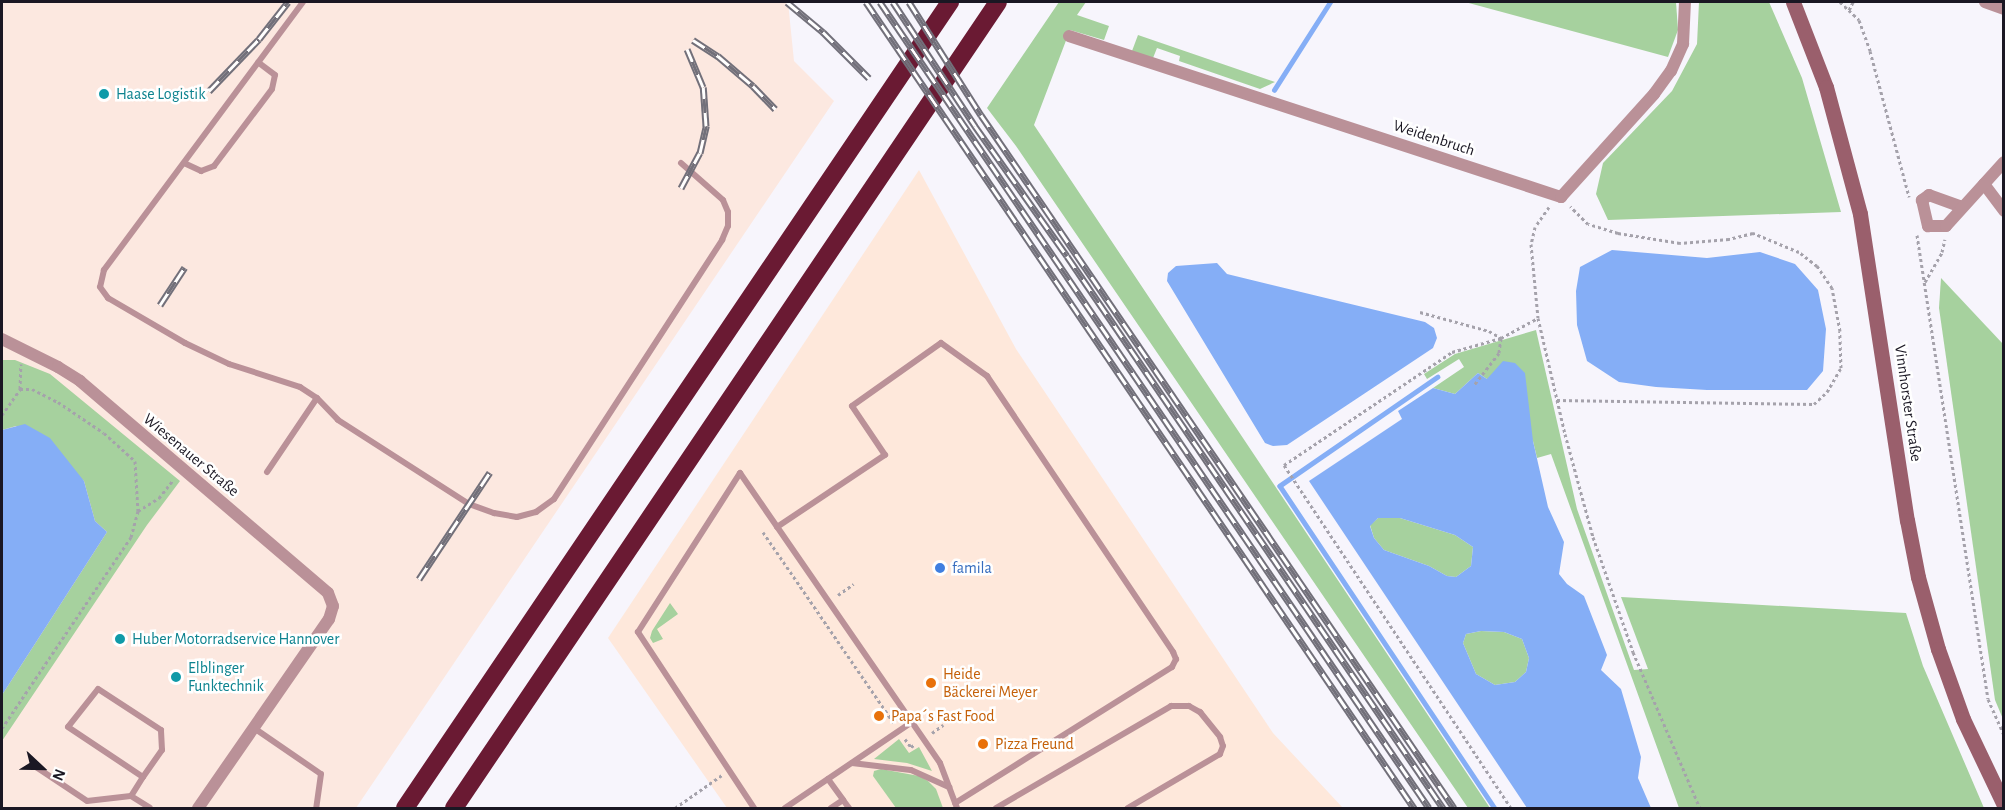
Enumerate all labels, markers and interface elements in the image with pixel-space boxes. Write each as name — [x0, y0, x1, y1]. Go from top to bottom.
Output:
place label: Haase Logistik — [116, 84, 205, 104]
marker: Haase Logistik — [97, 87, 111, 101]
street label: Weidenbruch — [1391, 116, 1477, 160]
street label: Vinnhorster Straße — [1890, 343, 1926, 463]
street label: Wiesenauer Straße — [139, 409, 243, 501]
place label: famila — [952, 558, 992, 578]
marker: famila — [933, 561, 947, 575]
place label: Huber Motorradservice Hannover — [132, 629, 339, 649]
marker: Huber Motorradservice Hannover — [113, 632, 127, 646]
place label: Elblinger Funktechnik — [188, 658, 264, 696]
place label: Heide Bäckerei Meyer — [943, 664, 1037, 702]
marker: Elblinger Funktechnik — [169, 670, 183, 684]
marker: Heide Bäckerei Meyer — [924, 676, 938, 690]
place label: Papa´s Fast Food — [891, 706, 995, 726]
marker: Papa´s Fast Food — [872, 709, 886, 723]
place label: Pizza Freund — [995, 734, 1074, 754]
marker: Pizza Freund — [976, 737, 990, 751]
north arrow — [12, 738, 72, 798]
text: N — [49, 767, 68, 783]

